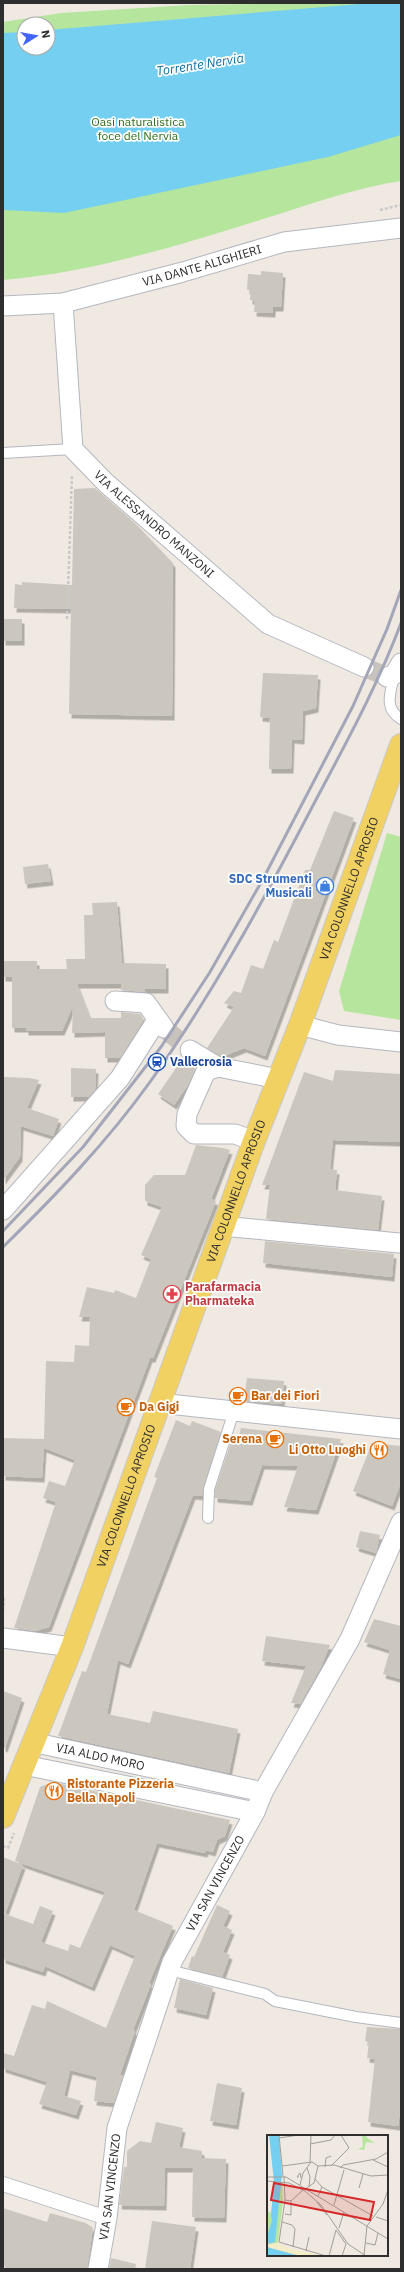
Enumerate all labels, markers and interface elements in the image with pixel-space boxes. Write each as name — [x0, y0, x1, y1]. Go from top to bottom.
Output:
north arrow — [16, 16, 56, 56]
text: N — [38, 29, 53, 39]
water label: Torrente Nervia — [155, 49, 245, 80]
park label: Oasi naturalistica foce del Nervia — [91, 114, 185, 143]
street label: VIA DANTE ALIGHIERI — [141, 241, 263, 289]
street label: VIA ALESSANDRO MANZONI — [91, 467, 218, 581]
street label: VIA COLONNELLO APROSIO — [316, 815, 381, 962]
place label: SDC Strumenti Musicali — [229, 871, 312, 900]
shop icon: SDC Strumenti Musicali — [315, 876, 335, 896]
station icon: Vallecrosia — [147, 1052, 167, 1072]
place label: Vallecrosia — [170, 1054, 232, 1069]
street label: VIA COLONNELLO APROSIO — [203, 1117, 269, 1264]
place label: Parafarmacia Pharmateka — [185, 1279, 261, 1308]
pharmacy icon: Parafarmacia Pharmateka — [162, 1284, 182, 1304]
cafe icon: Bar dei Fiori — [228, 1386, 248, 1406]
place label: Bar dei Fiori — [251, 1388, 319, 1403]
cafe icon: Da Gigi — [116, 1397, 136, 1417]
place label: Da Gigi — [139, 1399, 179, 1414]
street label: VIA COLONNELLO APROSIO — [93, 1422, 158, 1569]
cafe icon: Serena — [265, 1429, 285, 1449]
place label: Serena — [222, 1431, 262, 1446]
restaurant icon: Li Otto Luoghi — [369, 1440, 389, 1460]
place label: Li Otto Luoghi — [289, 1442, 366, 1457]
street label: VIA ALDO MORO — [55, 1739, 146, 1773]
place label: Ristorante Pizzeria Bella Napoli — [67, 1776, 174, 1805]
restaurant icon: Ristorante Pizzeria Bella Napoli — [44, 1781, 64, 1801]
street label: VIA SAN VINCENZO — [182, 1833, 248, 1934]
street label: VIA SAN VINCENZO — [95, 2133, 123, 2241]
inset map — [267, 2135, 388, 2256]

